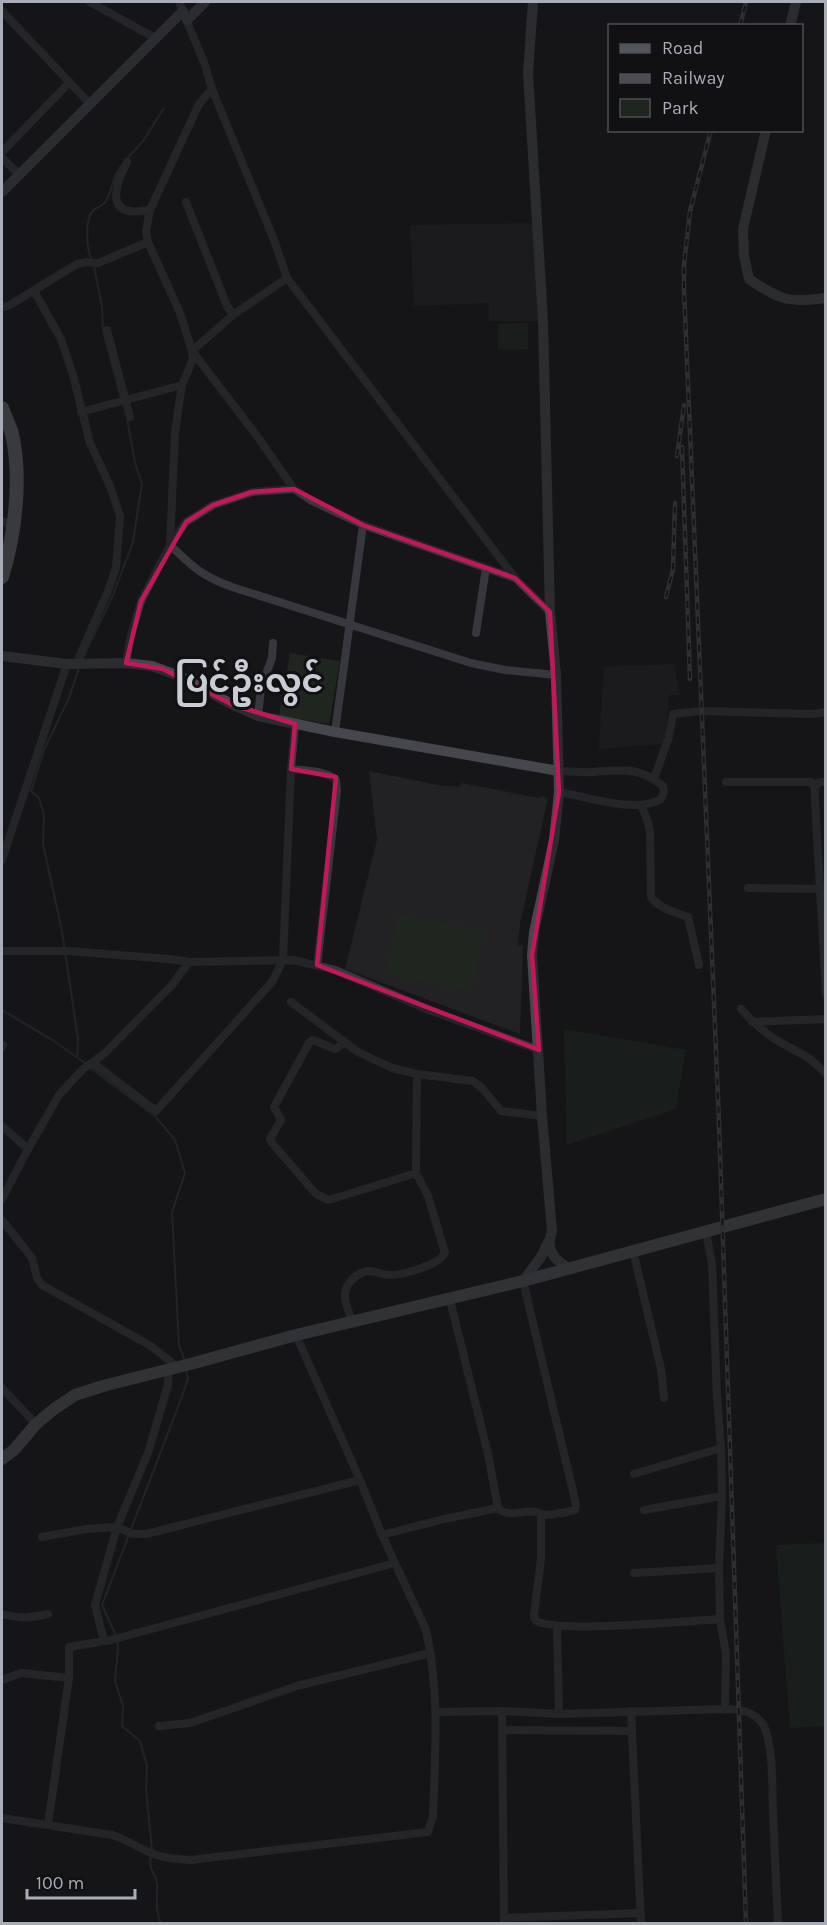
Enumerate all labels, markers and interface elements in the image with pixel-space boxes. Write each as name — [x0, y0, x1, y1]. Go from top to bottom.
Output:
legend — [608, 24, 803, 132]
text: Road — [662, 37, 703, 59]
text: Railway — [662, 67, 725, 89]
text: Park — [662, 97, 699, 119]
district label: ပြင်ဦးလွင် — [175, 658, 323, 707]
scale bar — [27, 1862, 135, 1900]
text: 100 m — [36, 1872, 84, 1894]

